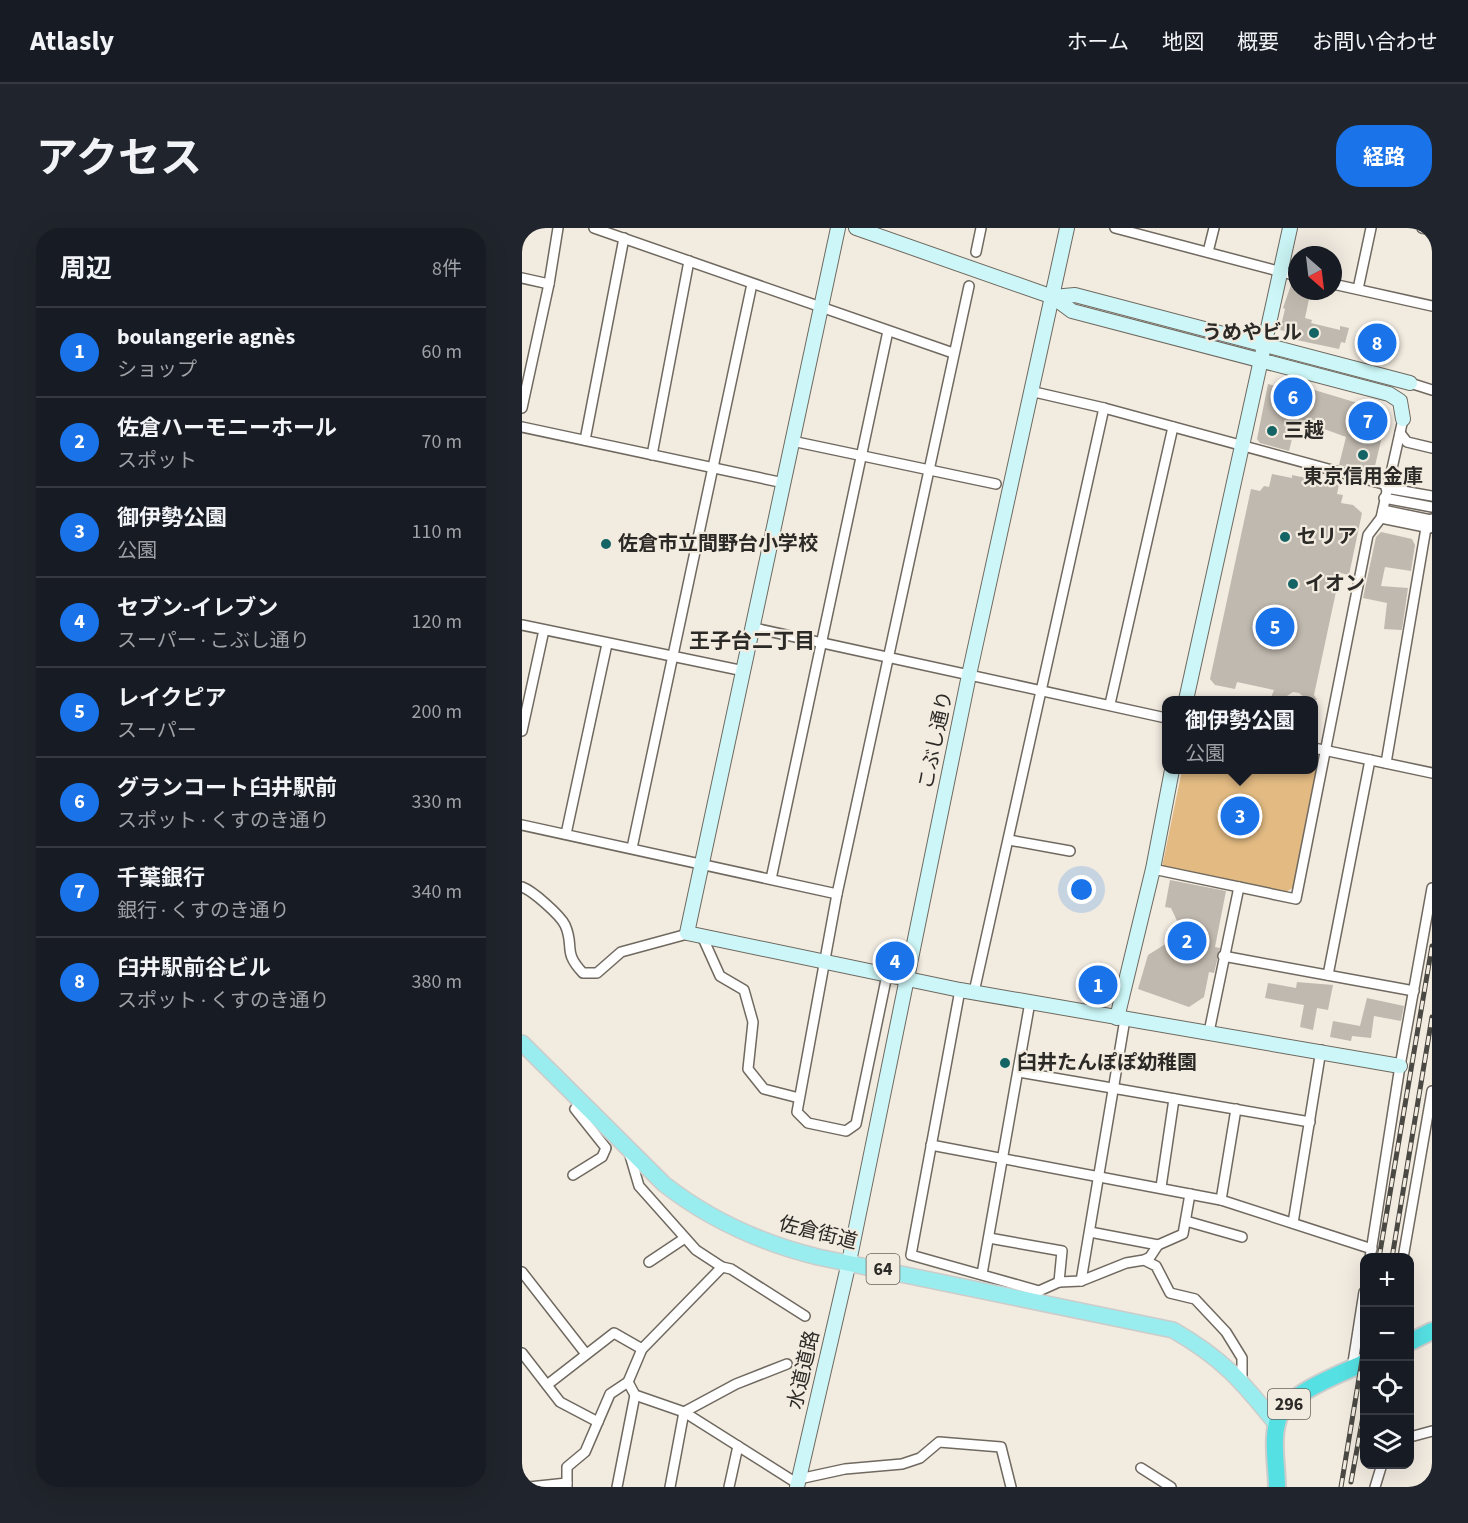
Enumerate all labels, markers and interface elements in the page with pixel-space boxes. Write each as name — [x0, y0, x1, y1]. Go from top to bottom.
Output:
text: Atlasly — [30, 21, 114, 61]
text: ホーム — [1067, 27, 1129, 57]
text: 地図 — [1162, 27, 1204, 57]
text: 概要 — [1237, 27, 1279, 57]
text: お問い合わせ — [1312, 27, 1438, 57]
button: 経路 — [1336, 125, 1432, 187]
text: アクセス — [36, 129, 202, 189]
north arrow — [1288, 246, 1342, 300]
text: 周辺 — [60, 250, 112, 287]
text: 8件 — [432, 255, 462, 283]
place label: うめやビル — [1202, 319, 1302, 347]
pin: 8 — [1358, 320, 1396, 366]
text: boulangerie agnès — [117, 321, 295, 353]
marker: うめやビル — [1307, 326, 1321, 340]
text: 1 — [74, 338, 85, 366]
text: 60 m — [422, 338, 462, 366]
text: ショップ — [117, 356, 197, 384]
pin: 6 — [1274, 374, 1312, 420]
pin: 7 — [1348, 398, 1388, 444]
text: 佐倉ハーモニーホール — [117, 412, 337, 444]
place label: 三越 — [1284, 417, 1324, 445]
marker: 三越 — [1265, 424, 1279, 438]
text: 2 — [74, 428, 85, 456]
text: 70 m — [422, 428, 462, 456]
text: スポット — [117, 447, 197, 475]
marker: 東京信用金庫 — [1356, 448, 1370, 462]
place label: 東京信用金庫 — [1303, 463, 1423, 491]
text: 御伊勢公園 — [117, 502, 227, 534]
text: 3 — [74, 518, 85, 546]
text: 110 m — [412, 518, 462, 546]
place label: セリア — [1297, 523, 1357, 551]
place label: 佐倉市立間野台小学校 — [618, 530, 818, 558]
marker: セリア — [1278, 530, 1292, 544]
text: 公園 — [117, 537, 157, 565]
marker: 佐倉市立間野台小学校 — [599, 537, 613, 551]
place label: イオン — [1305, 570, 1365, 598]
marker: イオン — [1286, 577, 1300, 591]
text: セブン-イレブン — [117, 592, 278, 624]
pin: 5 — [1256, 604, 1294, 650]
text: 4 — [74, 608, 85, 636]
text: 120 m — [412, 608, 462, 636]
district label: 王子台二丁目 — [689, 626, 815, 656]
text: スーパー · こぶし通り — [117, 627, 310, 655]
text: レイクピア — [117, 682, 227, 714]
street label: こぶし通り — [912, 688, 960, 792]
popup — [1162, 696, 1318, 774]
text: 5 — [74, 698, 85, 726]
text: 200 m — [412, 698, 462, 726]
text: 御伊勢公園 — [1185, 705, 1295, 737]
text: スーパー — [117, 717, 197, 745]
text: 公園 — [1185, 740, 1225, 768]
text: グランコート臼井駅前 — [117, 772, 337, 804]
text: 6 — [74, 788, 85, 816]
text: 330 m — [412, 788, 462, 816]
pin: 3 — [1220, 794, 1260, 838]
text: スポット · くすのき通り — [117, 807, 329, 835]
text: 千葉銀行 — [117, 862, 205, 894]
your location — [1067, 875, 1096, 904]
text: 7 — [74, 878, 85, 906]
text: 340 m — [412, 878, 462, 906]
text: 銀行 · くすのき通り — [117, 897, 289, 925]
pin: 2 — [1168, 918, 1206, 964]
pin: 4 — [876, 938, 914, 984]
text: 臼井駅前谷ビル — [117, 952, 271, 984]
pin: 1 — [1078, 962, 1118, 1008]
text: 8 — [74, 968, 85, 996]
text: 380 m — [412, 968, 462, 996]
text: スポット · くすのき通り — [117, 987, 329, 1015]
place label: 臼井たんぽぽ幼稚園 — [1017, 1049, 1197, 1077]
marker: 臼井たんぽぽ幼稚園 — [998, 1056, 1012, 1070]
street label: 佐倉街道 — [776, 1210, 860, 1256]
map controls — [1360, 1253, 1414, 1469]
button: + — [1360, 1253, 1414, 1307]
road number: 64 — [866, 1254, 900, 1284]
button: − — [1360, 1307, 1414, 1361]
street label: 水道道路 — [781, 1328, 827, 1412]
button: locate — [1360, 1361, 1414, 1415]
road number: 296 — [1268, 1389, 1310, 1419]
button: layers — [1360, 1415, 1414, 1469]

